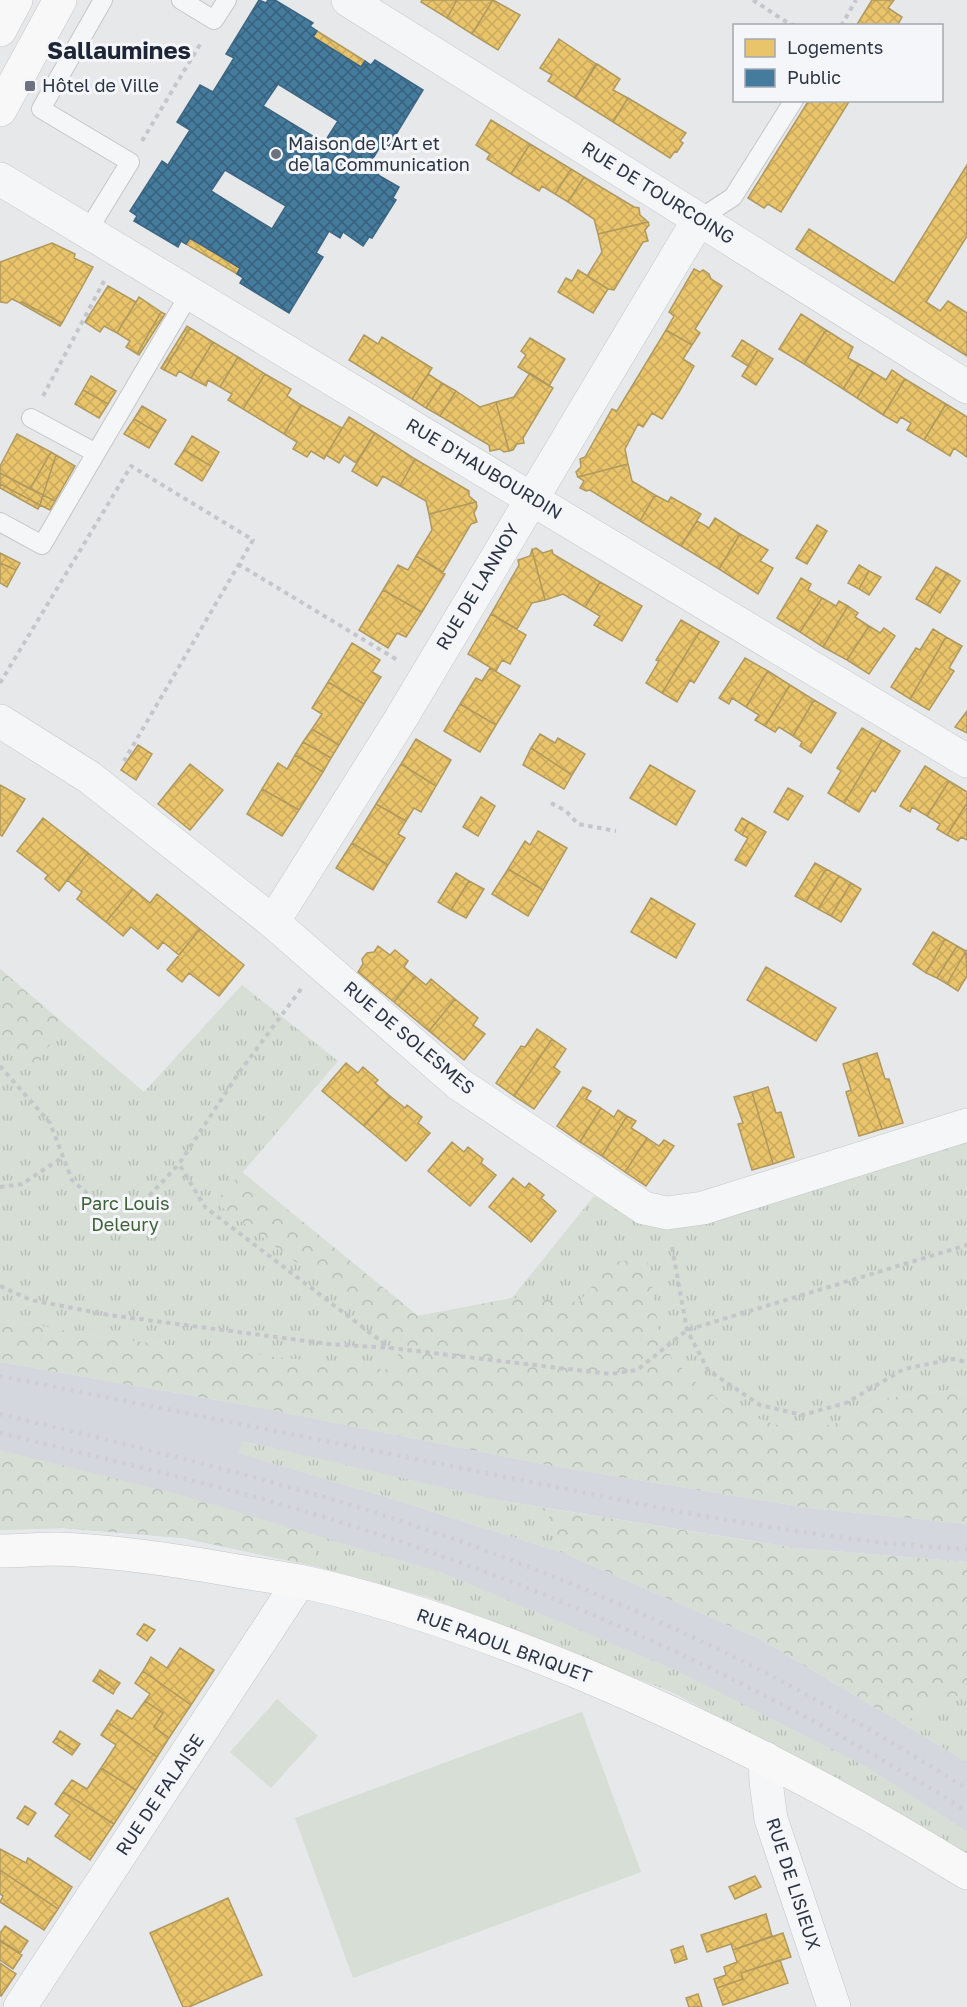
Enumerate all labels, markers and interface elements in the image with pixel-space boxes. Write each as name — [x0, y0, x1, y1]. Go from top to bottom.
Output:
legend — [733, 24, 943, 102]
district label: Sallaumines — [47, 35, 191, 64]
text: Logements — [787, 36, 883, 58]
text: Public — [787, 66, 841, 88]
place label: Hôtel de Ville — [42, 74, 159, 96]
marker: Hôtel de Ville — [23, 79, 37, 93]
place label: Maison de l’Art et de la Communication — [288, 132, 470, 175]
street label: RUE DE TOURCOING — [578, 136, 739, 248]
marker: Maison de l’Art et de la Communication — [269, 147, 283, 161]
street label: RUE D'HAUBOURDIN — [402, 413, 567, 523]
street label: RUE DE LANNOY — [431, 519, 524, 654]
street label: RUE DE SOLESMES — [340, 976, 480, 1098]
park label: Parc Louis Deleury — [80, 1192, 170, 1235]
street label: RUE RAOUL BRIQUET — [414, 1603, 595, 1687]
street label: RUE DE FALAISE — [110, 1730, 208, 1859]
street label: RUE DE LISIEUX — [762, 1815, 826, 1953]

